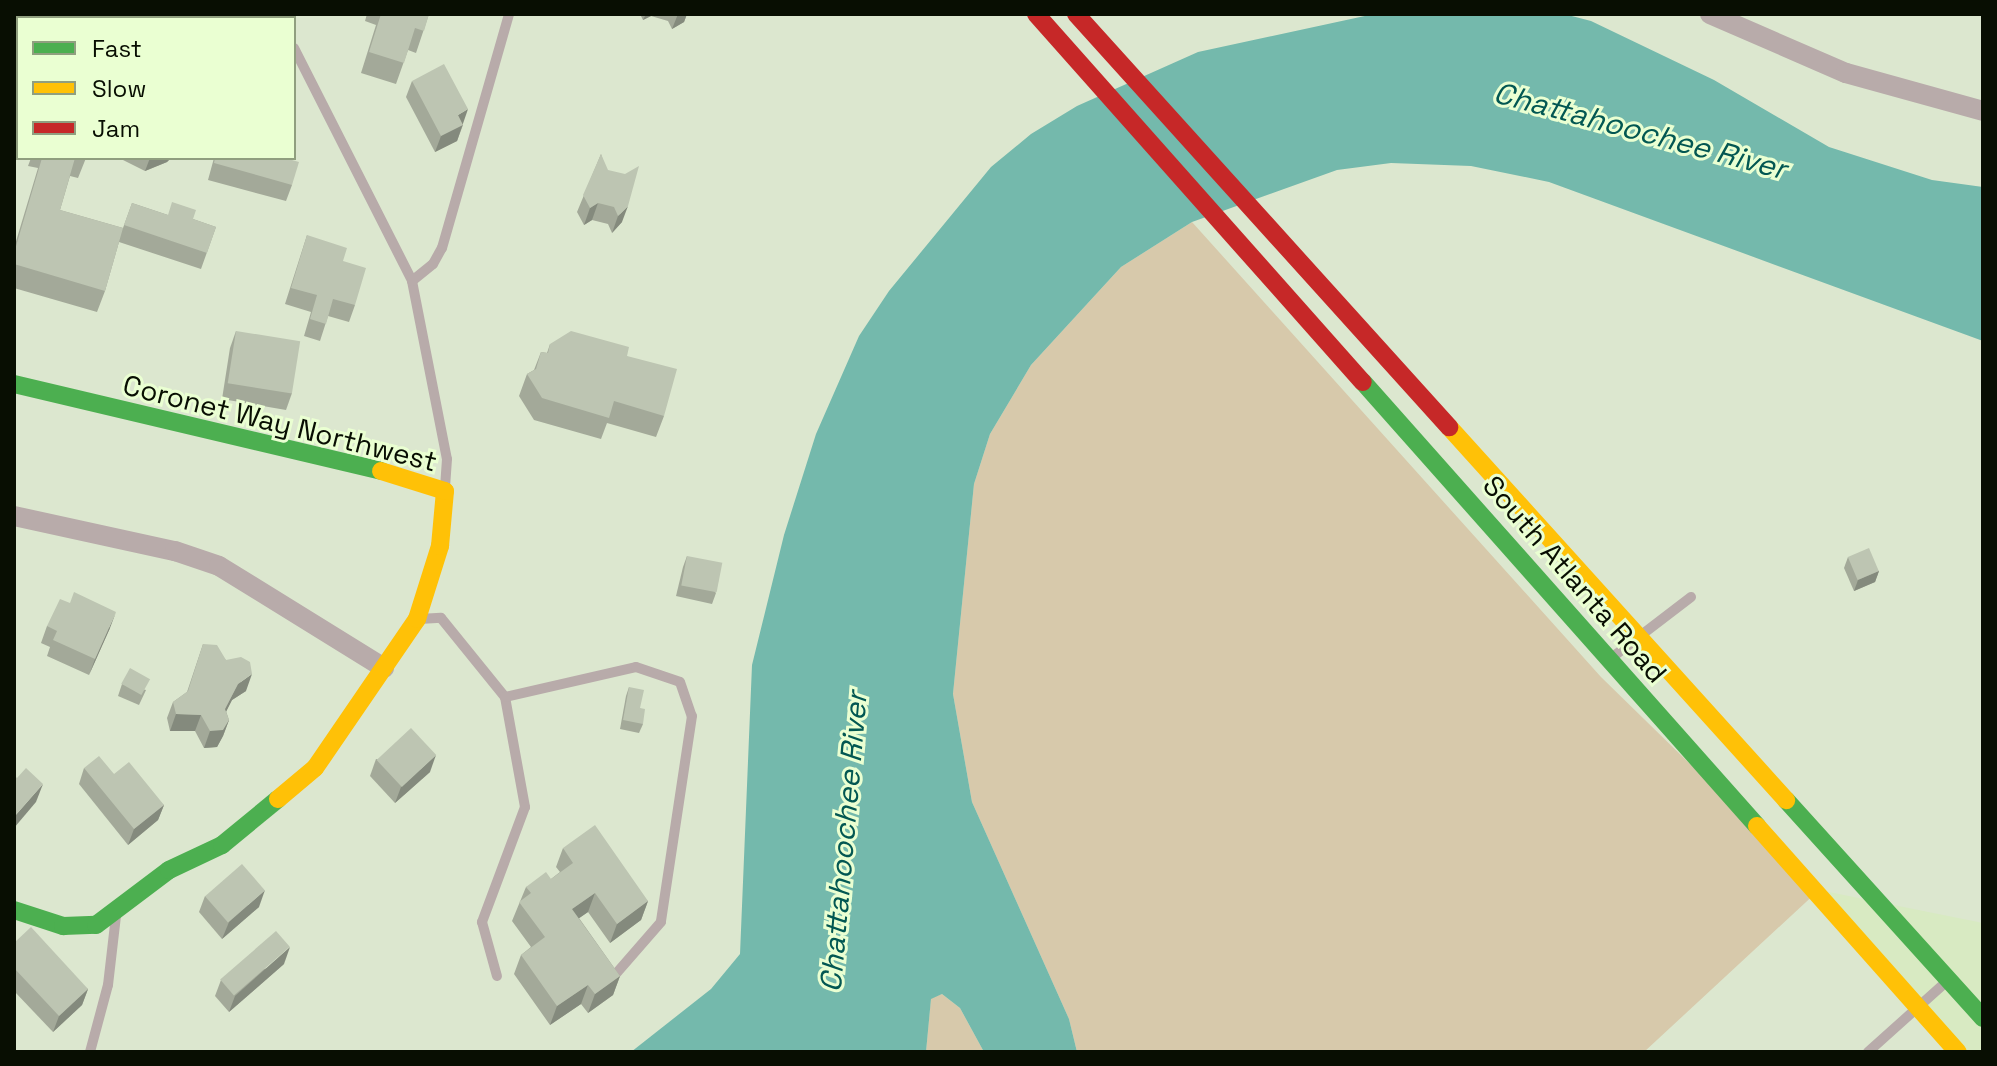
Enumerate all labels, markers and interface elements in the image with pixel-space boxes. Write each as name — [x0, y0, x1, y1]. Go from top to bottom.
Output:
legend — [16, 16, 296, 160]
text: Fast — [92, 33, 142, 64]
text: Slow — [92, 73, 146, 104]
water label: Chattahoochee River — [1490, 75, 1790, 187]
text: Jam — [92, 113, 140, 144]
street label: Coronet Way Northwest — [119, 368, 441, 478]
street label: South Atlanta Road — [1476, 469, 1674, 689]
water label: Chattahoochee River — [813, 690, 875, 994]

